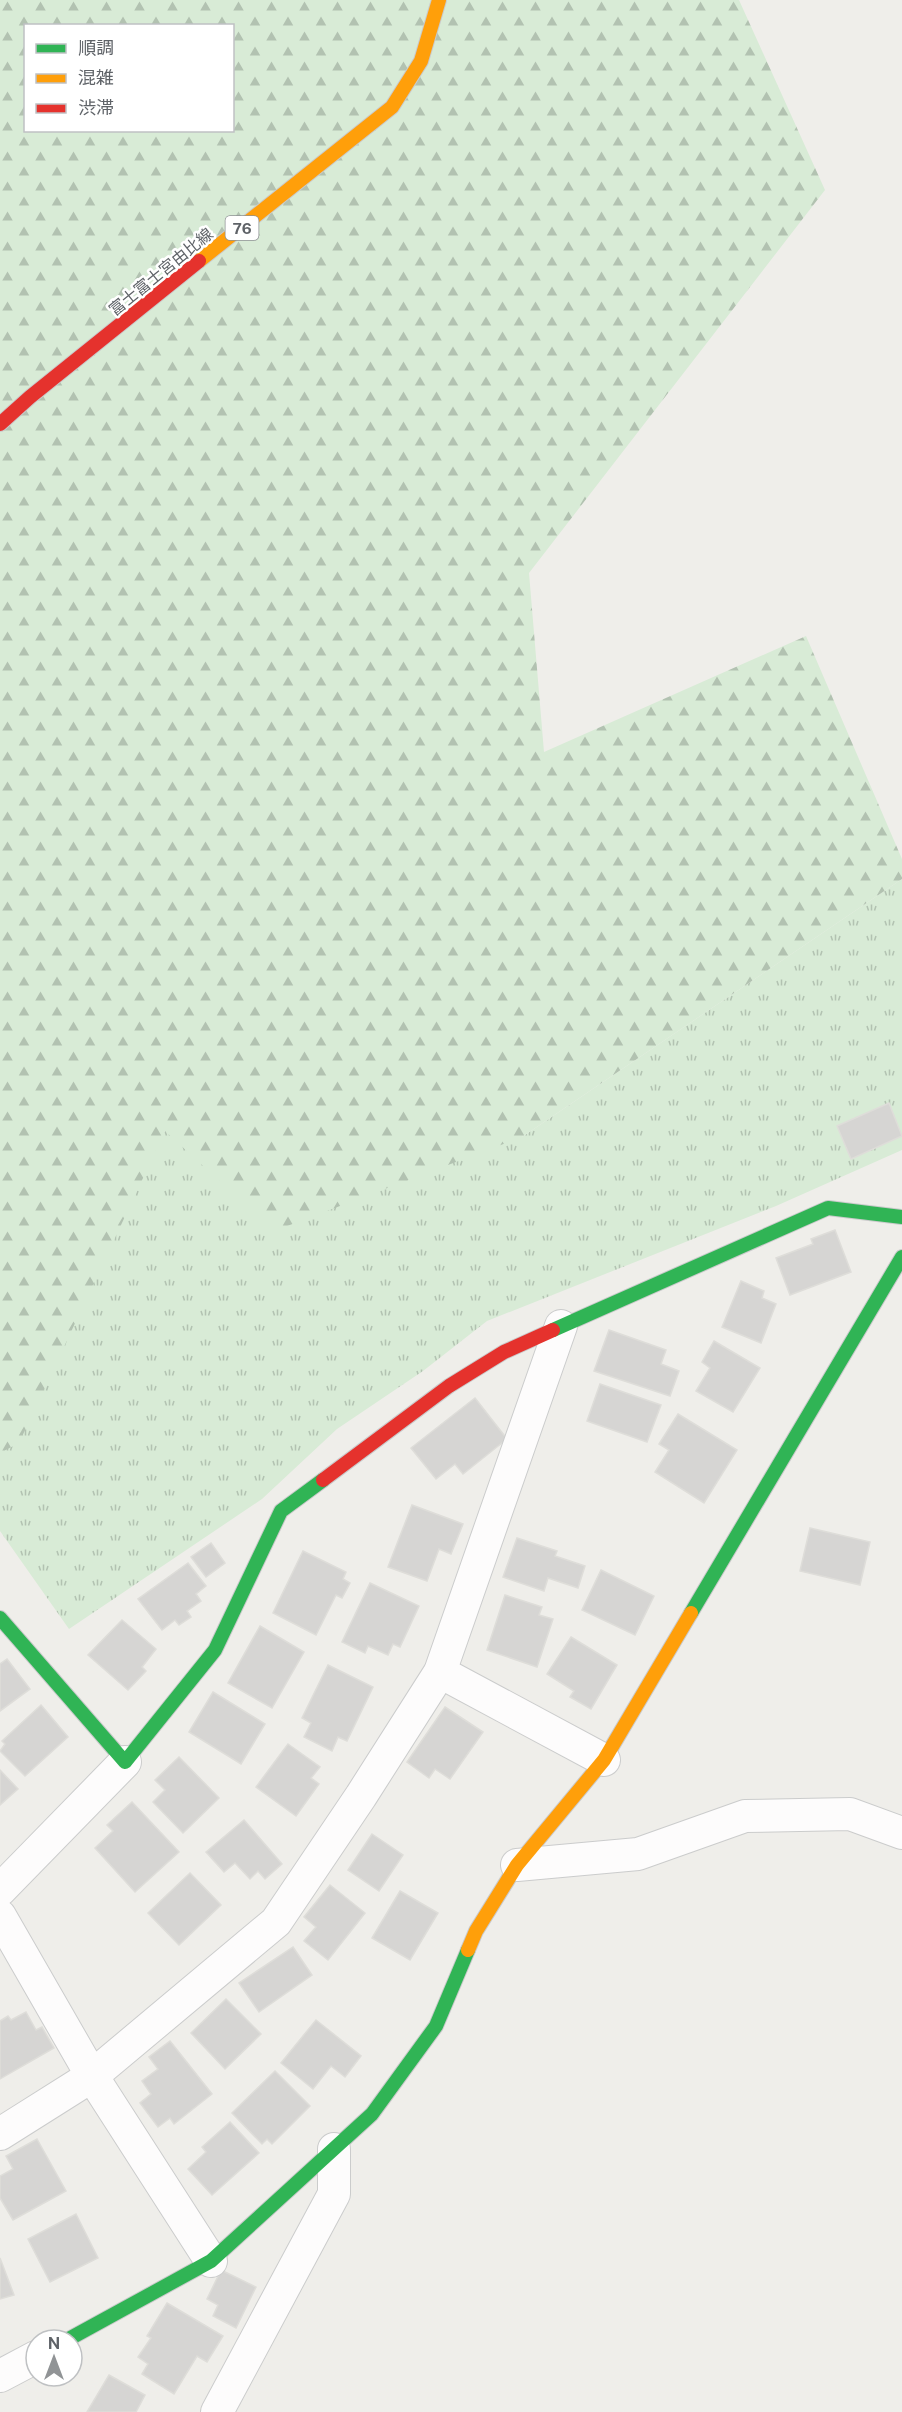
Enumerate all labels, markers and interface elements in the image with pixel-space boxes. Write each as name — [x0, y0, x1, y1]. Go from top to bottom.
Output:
legend — [24, 24, 234, 132]
text: 順調 — [78, 37, 114, 58]
text: 混雑 — [78, 67, 114, 88]
text: 渋滞 — [78, 97, 114, 118]
road number: 76 — [226, 216, 258, 240]
street label: 富士富士宮由比線 — [105, 224, 217, 320]
north arrow — [24, 2328, 84, 2388]
text: N — [48, 2334, 60, 2353]

